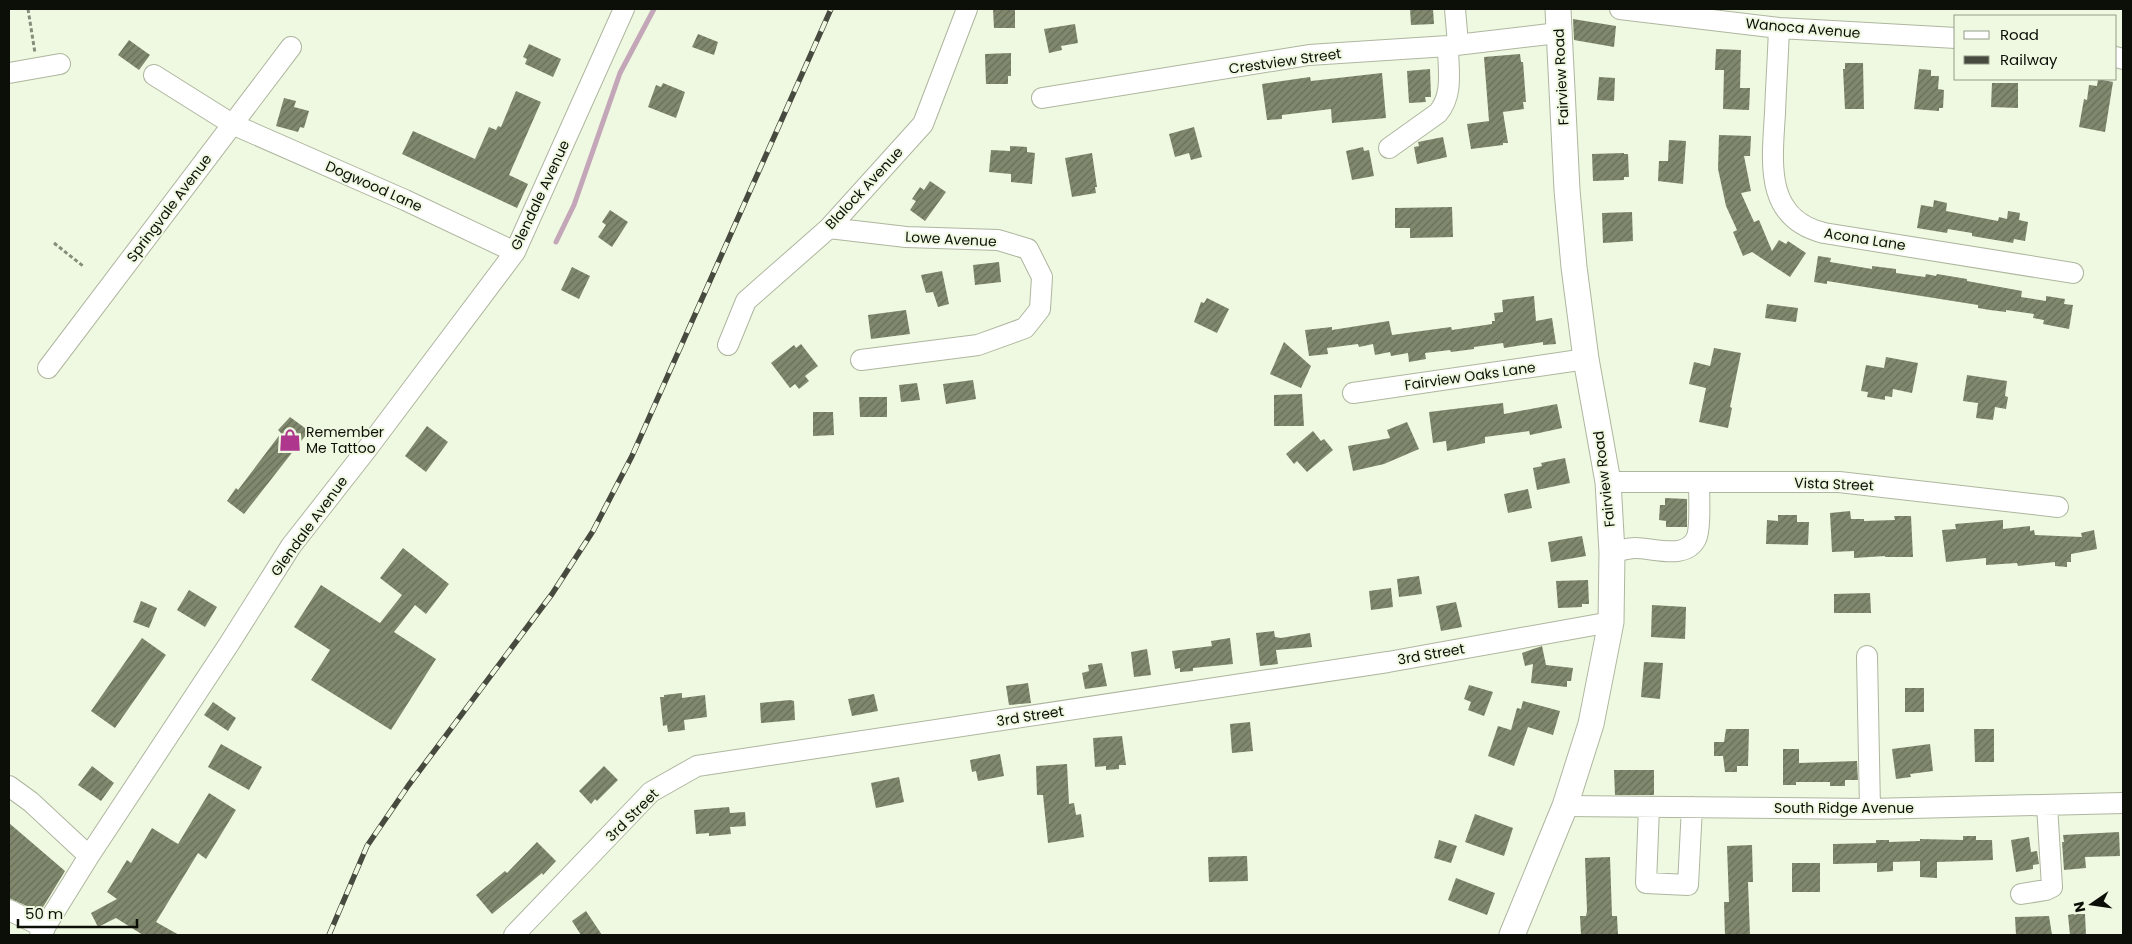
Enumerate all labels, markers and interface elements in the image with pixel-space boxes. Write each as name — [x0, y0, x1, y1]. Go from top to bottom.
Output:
street label: Wanoca Avenue — [1745, 13, 1862, 43]
legend — [1954, 15, 2117, 80]
text: Road — [2000, 24, 2039, 45]
street label: Fairview Road — [1548, 28, 1574, 126]
street label: Crestview Street — [1228, 43, 1342, 79]
text: Railway — [2000, 49, 2058, 70]
street label: Glendale Avenue — [506, 136, 574, 253]
street label: Blalock Avenue — [821, 142, 908, 234]
street label: Springvale Avenue — [122, 150, 216, 266]
street label: Dogwood Lane — [322, 156, 426, 216]
street label: Acona Lane — [1823, 223, 1907, 255]
street label: Lowe Avenue — [905, 227, 998, 251]
street label: Fairview Oaks Lane — [1403, 357, 1537, 395]
place label: Remember Me Tattoo — [306, 422, 384, 458]
shop icon: Remember Me Tattoo — [277, 427, 303, 453]
street label: Fairview Road — [1588, 430, 1620, 528]
street label: Glendale Avenue — [266, 472, 352, 580]
street label: Vista Street — [1794, 473, 1874, 495]
street label: 3rd Street — [1396, 638, 1466, 670]
street label: 3rd Street — [995, 701, 1065, 731]
street label: 3rd Street — [601, 784, 663, 846]
street label: South Ridge Avenue — [1774, 798, 1914, 818]
north arrow — [2067, 879, 2117, 929]
scale bar — [18, 896, 136, 928]
text: N — [2068, 900, 2090, 914]
text: 50 m — [25, 903, 63, 924]

